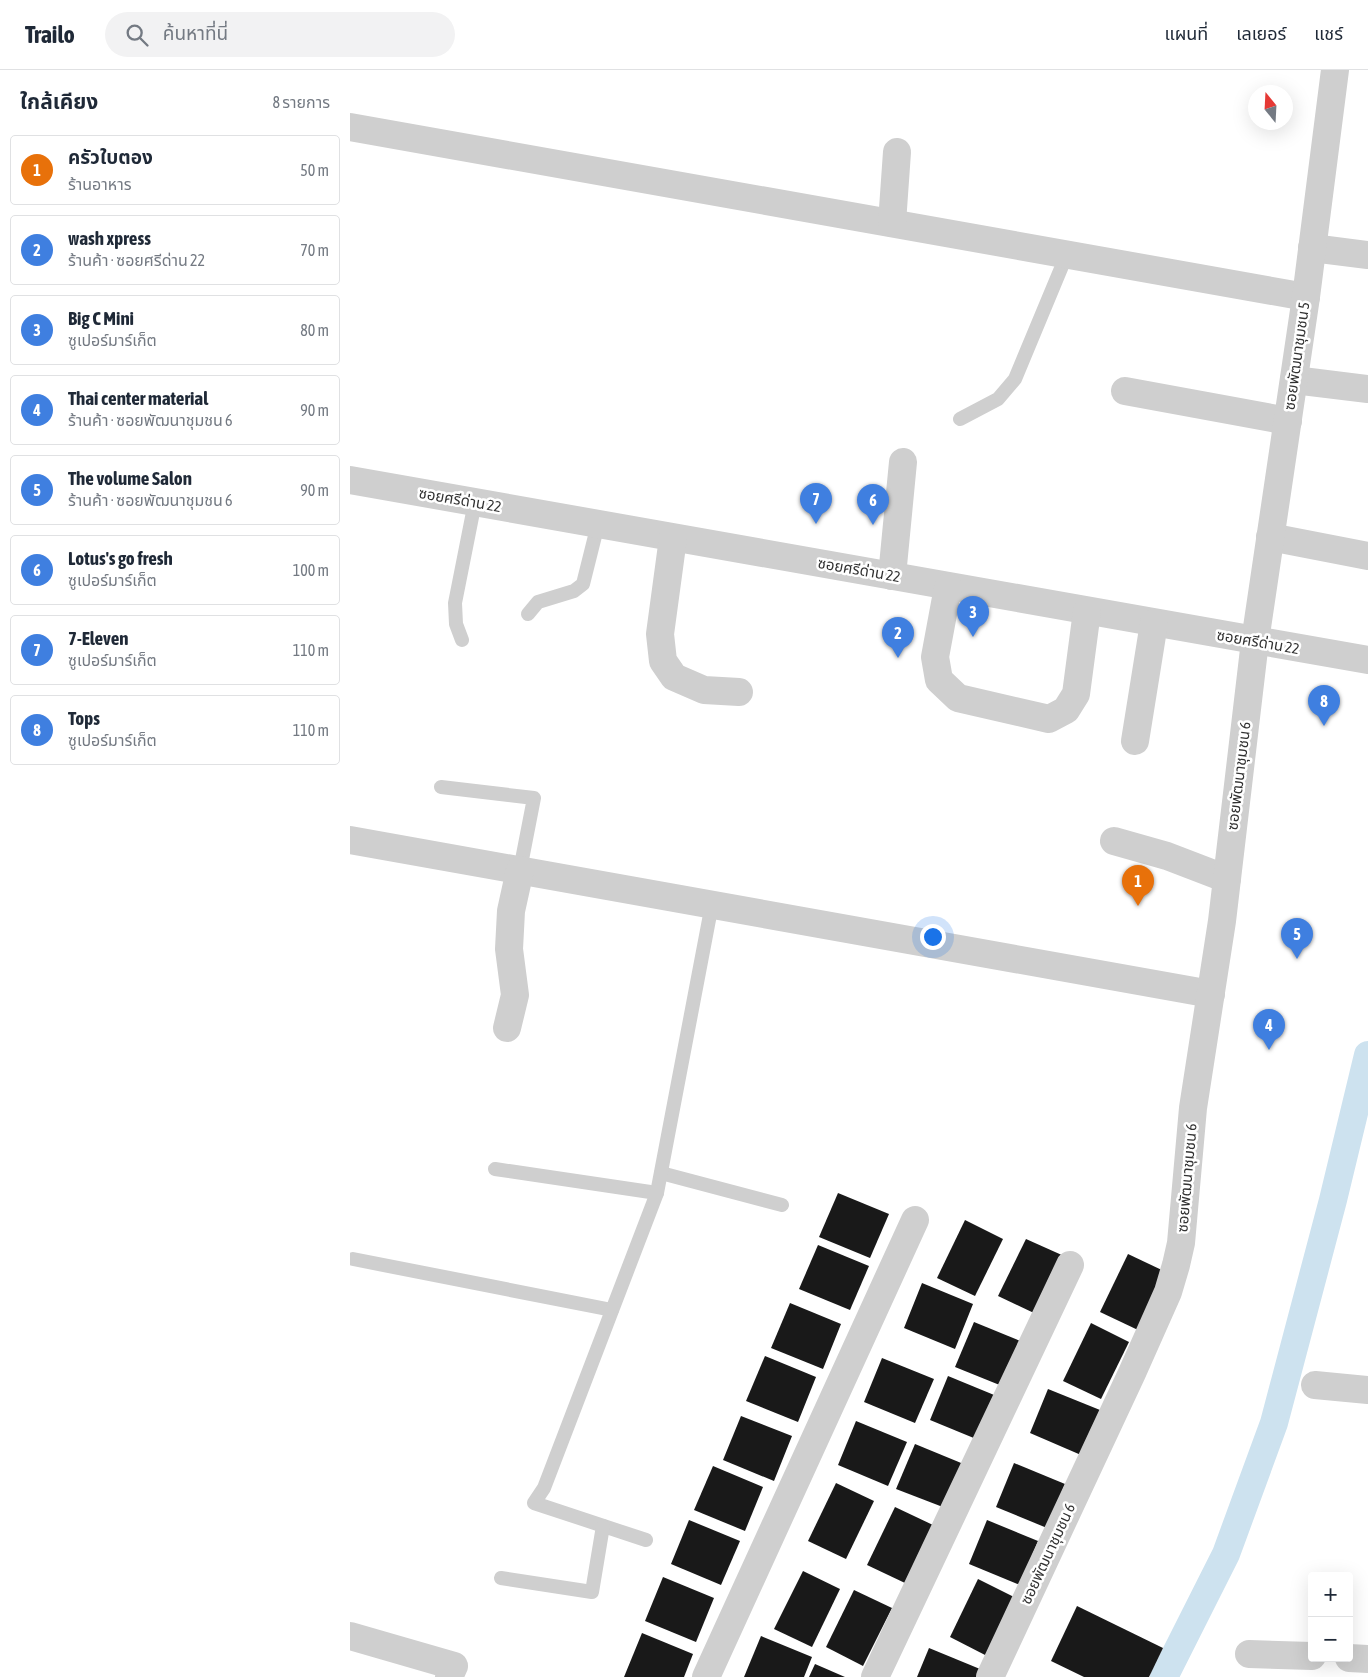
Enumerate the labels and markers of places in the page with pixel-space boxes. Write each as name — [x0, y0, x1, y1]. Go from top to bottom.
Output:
pin: 7 — [800, 483, 832, 524]
pin: 6 — [857, 484, 889, 525]
pin: 3 — [957, 596, 989, 637]
pin: 2 — [882, 617, 914, 658]
pin: 8 — [1308, 685, 1340, 726]
pin: 1 — [1122, 865, 1154, 906]
pin: 5 — [1281, 918, 1313, 959]
pin: 4 — [1253, 1009, 1285, 1050]

